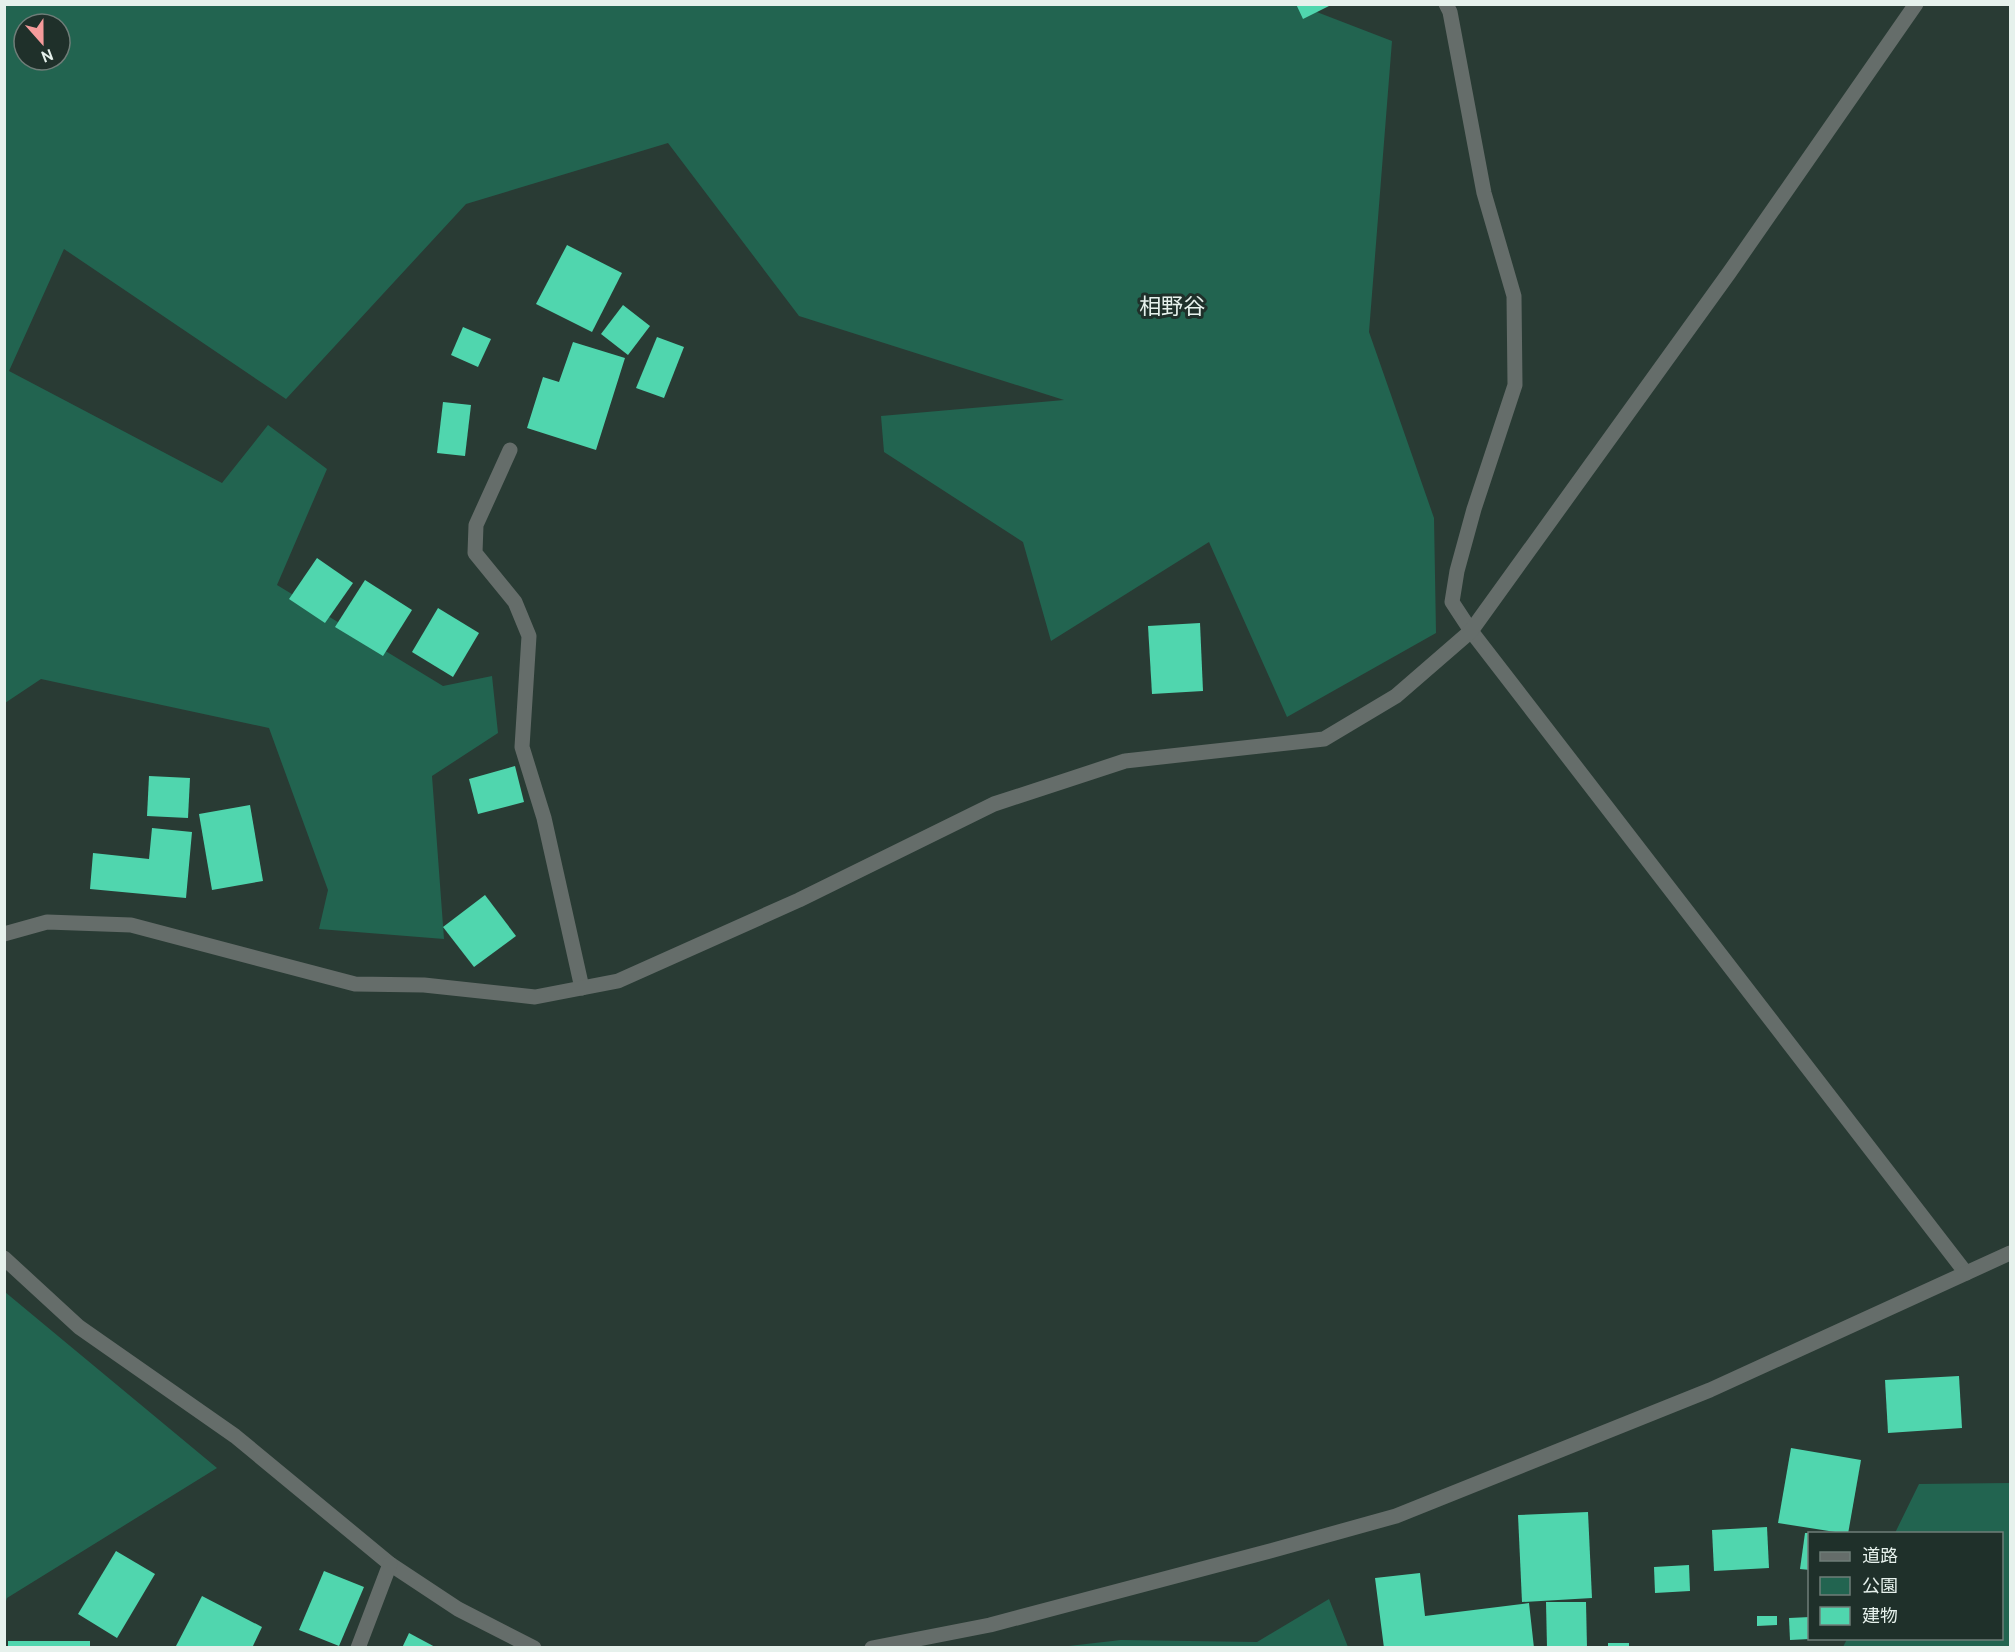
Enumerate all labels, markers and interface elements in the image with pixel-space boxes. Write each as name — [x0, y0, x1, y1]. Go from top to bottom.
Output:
north arrow — [12, 12, 72, 72]
text: N — [39, 45, 56, 66]
district label: 相野谷 — [1139, 293, 1205, 320]
legend — [1808, 1532, 2003, 1640]
text: 道路 — [1862, 1545, 1898, 1567]
text: 公園 — [1862, 1575, 1898, 1597]
text: 建物 — [1862, 1605, 1898, 1627]

